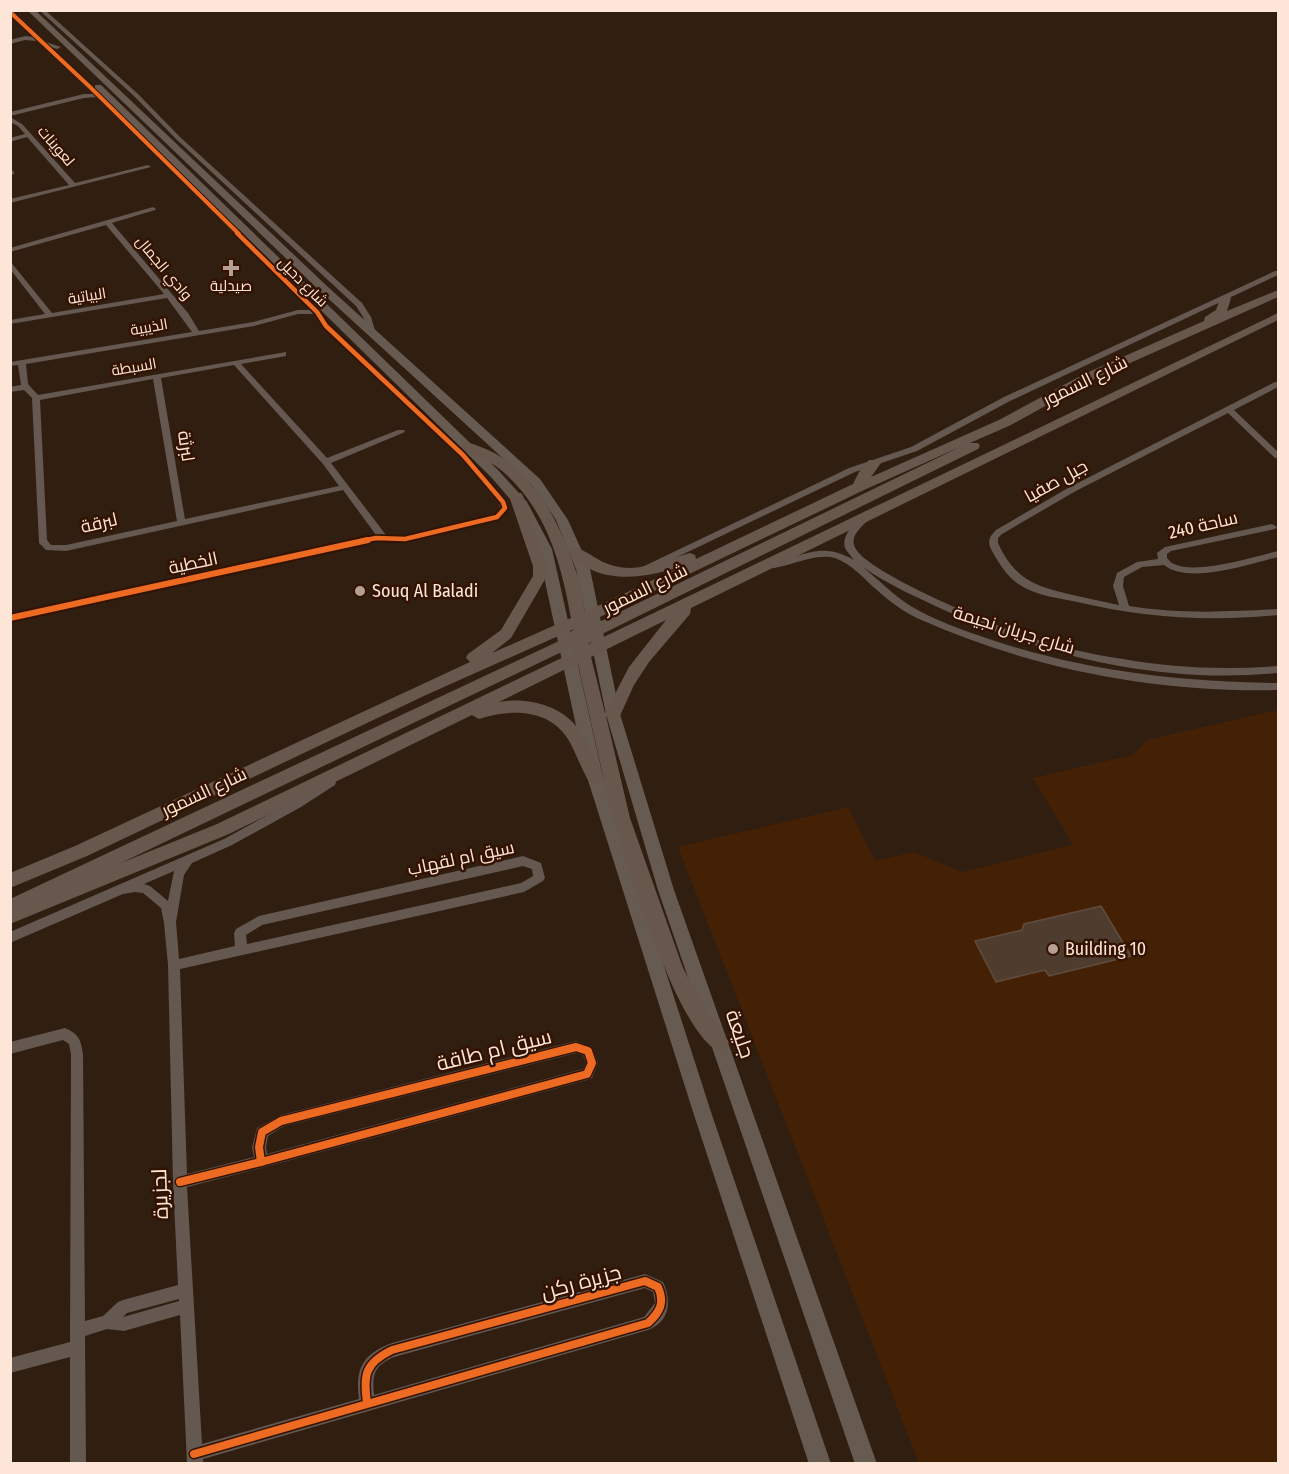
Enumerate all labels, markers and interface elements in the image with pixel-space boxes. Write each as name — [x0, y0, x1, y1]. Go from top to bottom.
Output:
street label: لعوينات — [34, 122, 78, 170]
street label: وادي الجمال — [130, 232, 196, 306]
street label: شارع دحيل — [273, 253, 332, 312]
marker: صيدلية — [224, 261, 238, 275]
place label: صيدلية — [210, 277, 252, 295]
street label: البياتية — [67, 284, 107, 308]
street label: الذيبية — [129, 315, 169, 339]
street label: شارع السمور — [1038, 351, 1131, 412]
street label: السبطة — [110, 354, 158, 380]
street label: لبرثة — [173, 429, 199, 463]
street label: جبل صفيا — [1021, 455, 1091, 507]
street label: ساحة 240 — [1166, 506, 1240, 544]
street label: لبرقة — [79, 508, 119, 538]
street label: الخطية — [166, 547, 220, 579]
street label: شارع السمور — [598, 559, 691, 620]
place label: Souq Al Baladi — [372, 580, 478, 602]
marker: Souq Al Baladi — [353, 584, 367, 598]
street label: شارع جريان نجيمة — [950, 601, 1077, 660]
street label: شارع السمور — [157, 763, 251, 823]
street label: سيق ام لقهاب — [406, 836, 517, 881]
place label: Building 10 — [1065, 938, 1146, 960]
marker: Building 10 — [1046, 942, 1060, 956]
street label: جليعة — [720, 1006, 760, 1062]
street label: سيق ام طاقة — [434, 1023, 554, 1078]
street label: لجزيرة — [146, 1168, 174, 1220]
street label: جزيرة ركن — [538, 1259, 624, 1305]

